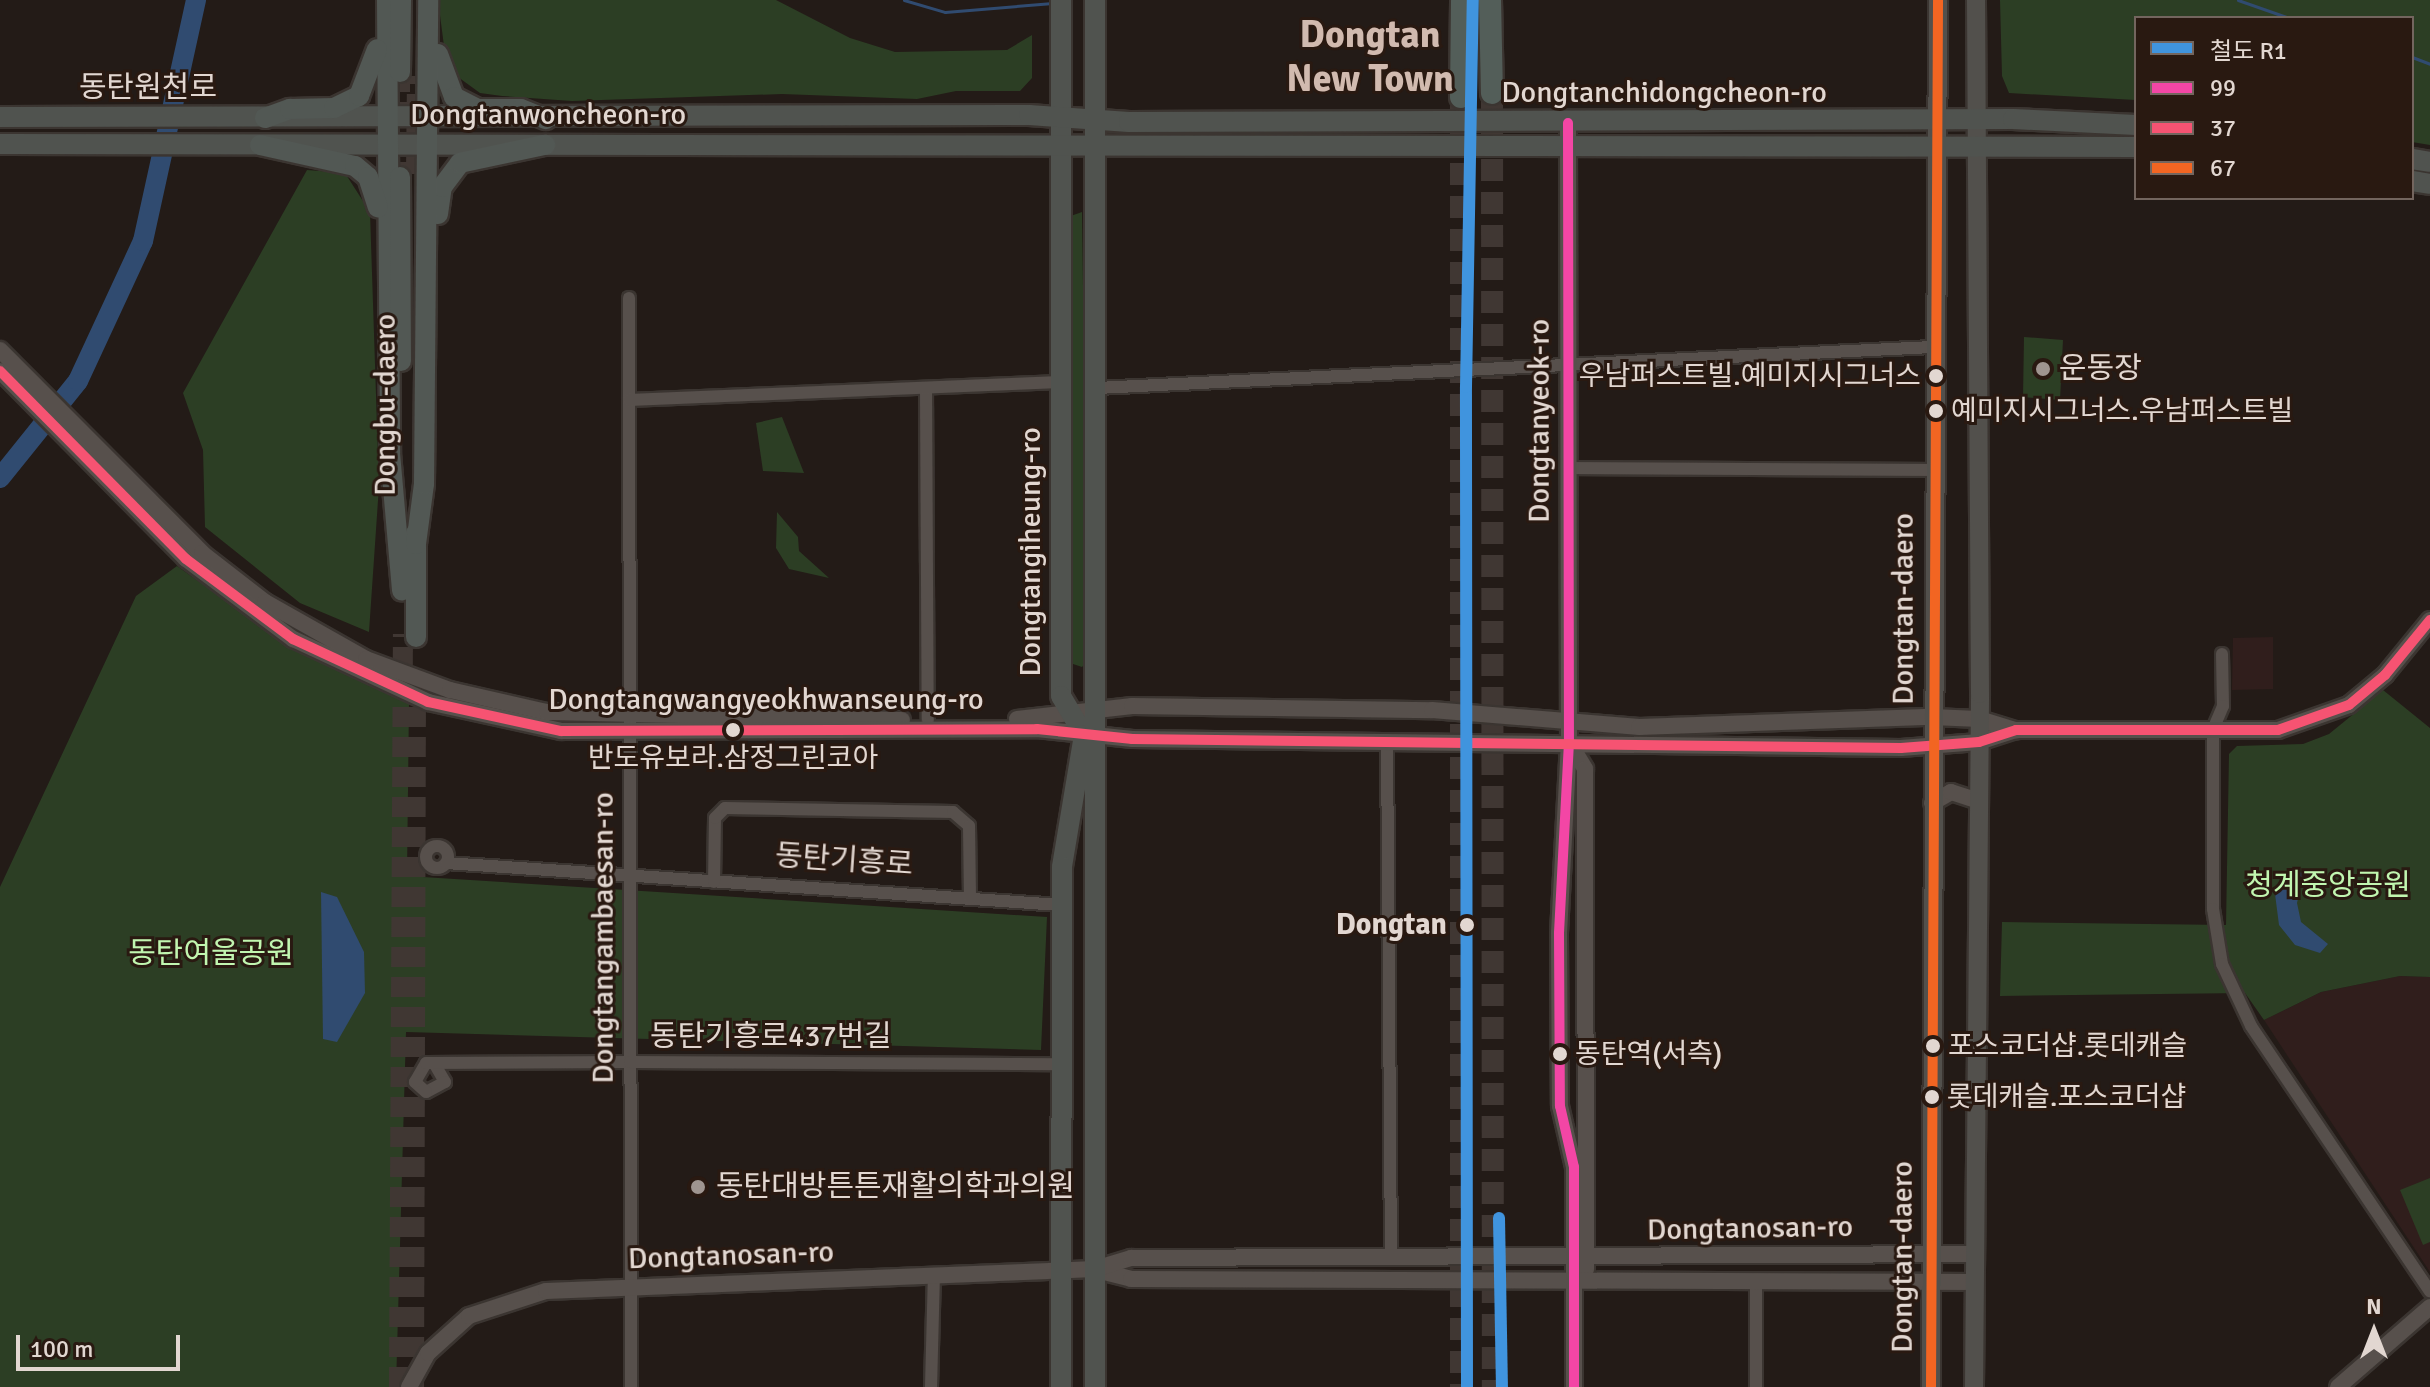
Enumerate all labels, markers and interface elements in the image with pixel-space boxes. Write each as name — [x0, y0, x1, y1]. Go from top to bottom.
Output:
district label: Dongtan New Town — [1286, 12, 1454, 102]
legend — [2134, 16, 2414, 200]
text: 철도 R1 — [2210, 36, 2287, 66]
street label: 동탄원천로 — [79, 70, 217, 106]
text: 99 — [2210, 73, 2236, 103]
street label: Dongtanchidongcheon-ro — [1501, 75, 1827, 111]
street label: Dongtanwoncheon-ro — [410, 97, 686, 133]
text: 37 — [2210, 113, 2236, 143]
text: 67 — [2210, 153, 2236, 183]
street label: Dongbu-daero — [368, 314, 404, 496]
street label: Dongtanyeok-ro — [1522, 319, 1558, 523]
place label: 운동장 — [2059, 351, 2142, 387]
place label: 우남퍼스트빌.예미지시그너스 — [1579, 359, 1921, 393]
marker: 운동장 — [2034, 360, 2052, 378]
marker: 우남퍼스트빌.예미지시그너스 — [1928, 368, 1944, 384]
place label: 예미지시그너스.우남퍼스트빌 — [1951, 394, 2293, 428]
marker: 예미지시그너스.우남퍼스트빌 — [1928, 403, 1944, 419]
street label: Dongtangiheung-ro — [1013, 427, 1049, 677]
street label: Dongtan-daero — [1886, 513, 1922, 705]
street label: Dongtangwangyeokhwanseung-ro — [548, 682, 984, 718]
marker: 반도유보라.삼정그린코아 — [725, 722, 741, 738]
place label: 반도유보라.삼정그린코아 — [588, 741, 878, 775]
street label: Dongtangambaesan-ro — [586, 792, 622, 1084]
street label: 동탄기흥로 — [774, 838, 914, 884]
park label: 청계중앙공원 — [2245, 868, 2411, 904]
place label: Dongtan — [1336, 907, 1447, 943]
marker: Dongtan — [1454, 912, 1480, 938]
park label: 동탄여울공원 — [128, 936, 294, 972]
street label: 동탄기흥로437번길 — [650, 1019, 892, 1055]
place label: 포스코더샵.롯데캐슬 — [1948, 1029, 2187, 1063]
place label: 동탄역(서측) — [1575, 1037, 1722, 1071]
marker: 포스코더샵.롯데캐슬 — [1925, 1038, 1941, 1054]
marker: 동탄역(서측) — [1552, 1046, 1568, 1062]
place label: 롯데캐슬.포스코더샵 — [1947, 1080, 2186, 1114]
marker: 롯데캐슬.포스코더샵 — [1924, 1089, 1940, 1105]
street label: Dongtan-daero — [1885, 1161, 1921, 1353]
place label: 동탄대방튼튼재활의학과의원 — [716, 1169, 1075, 1205]
marker: 동탄대방튼튼재활의학과의원 — [687, 1176, 709, 1198]
street label: Dongtanosan-ro — [1647, 1209, 1853, 1249]
street label: Dongtanosan-ro — [627, 1234, 835, 1278]
north arrow — [2334, 1291, 2414, 1371]
text: N — [2366, 1293, 2382, 1320]
scale bar — [20, 1319, 184, 1369]
text: 100 m — [30, 1334, 93, 1364]

